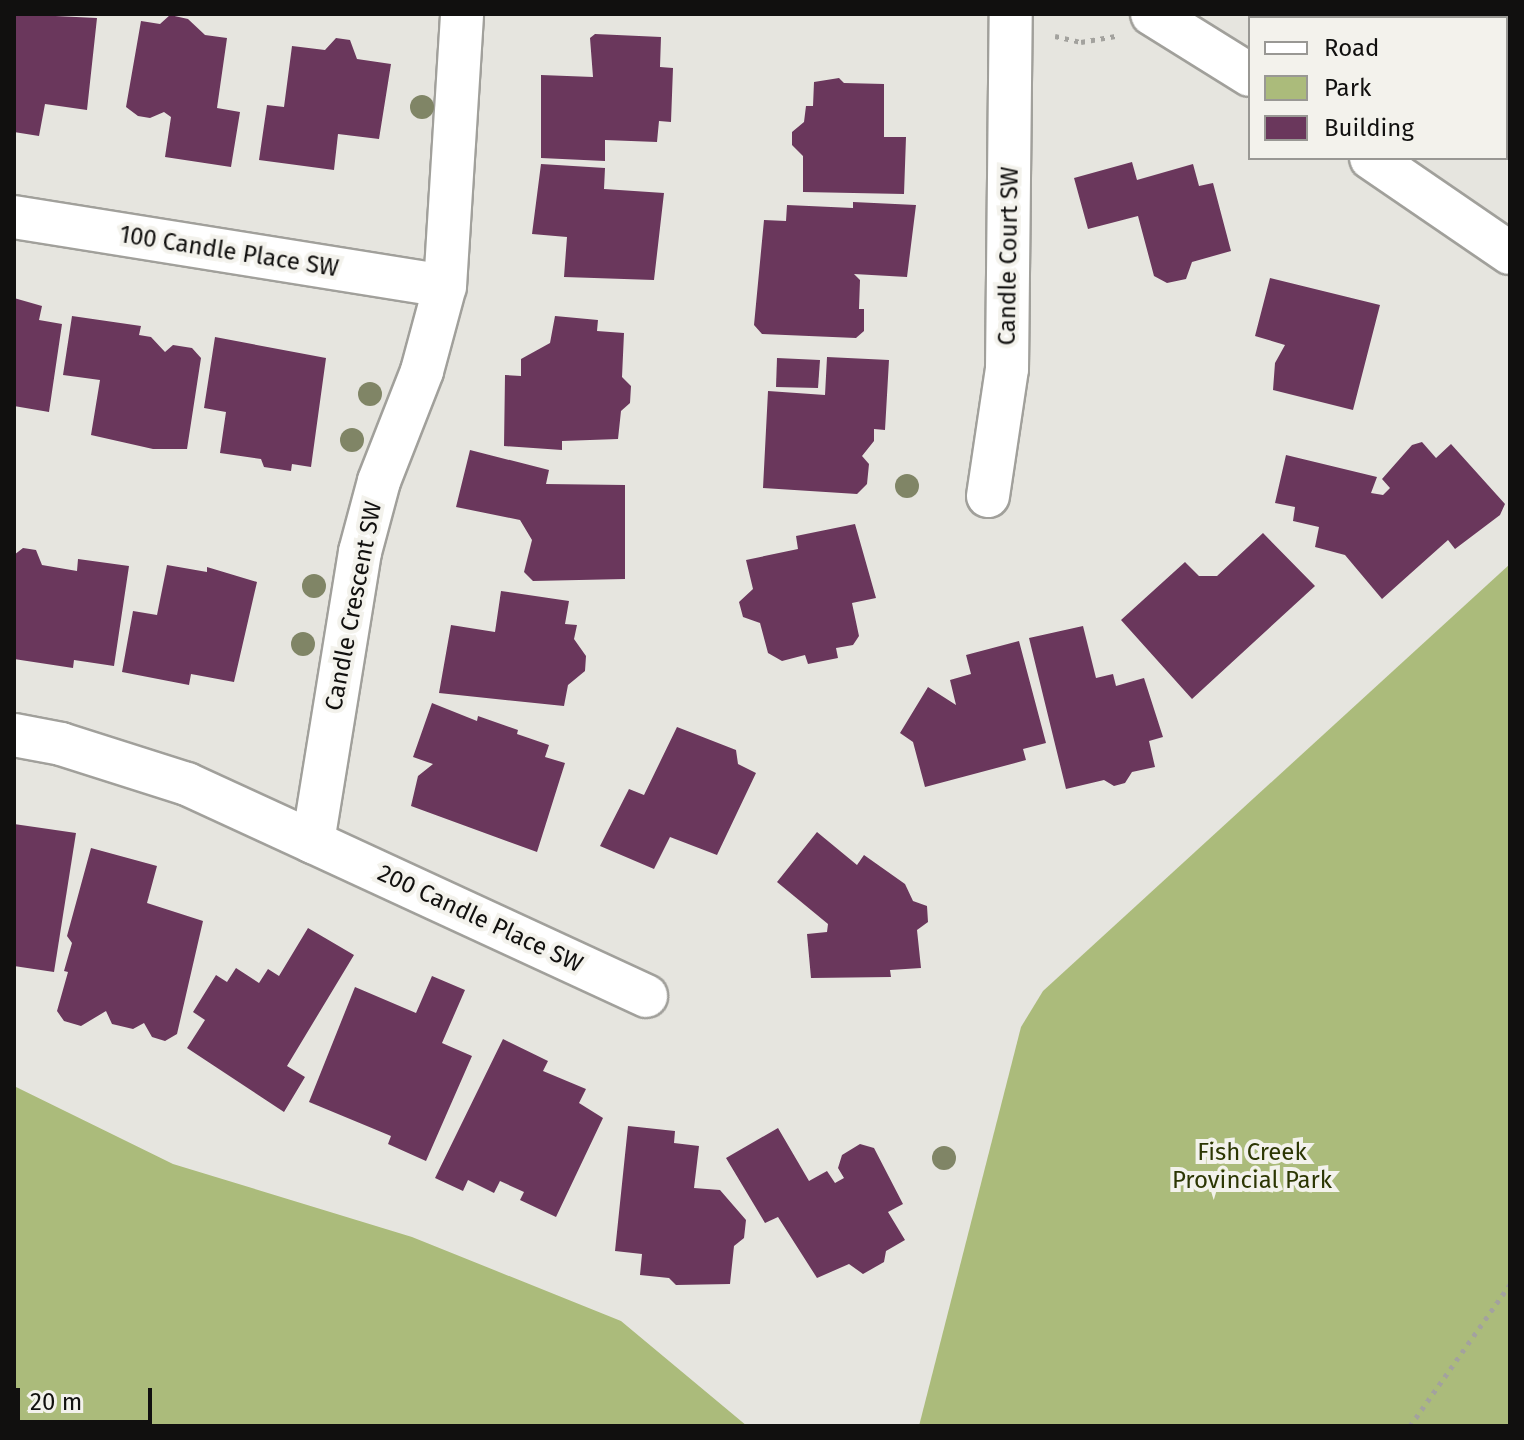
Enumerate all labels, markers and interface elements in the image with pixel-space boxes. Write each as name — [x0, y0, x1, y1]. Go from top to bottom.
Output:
legend — [1248, 16, 1508, 160]
text: Road — [1324, 34, 1379, 62]
text: Park — [1324, 74, 1371, 102]
text: Building — [1324, 114, 1414, 142]
street label: Candle Court SW — [993, 166, 1025, 346]
street label: 100 Candle Place SW — [117, 220, 341, 284]
street label: Candle Crescent SW — [320, 499, 388, 713]
street label: 200 Candle Place SW — [373, 859, 587, 979]
park label: Fish Creek Provincial Park — [1172, 1139, 1332, 1195]
scale bar — [20, 1372, 156, 1422]
text: 20 m — [30, 1388, 82, 1416]

